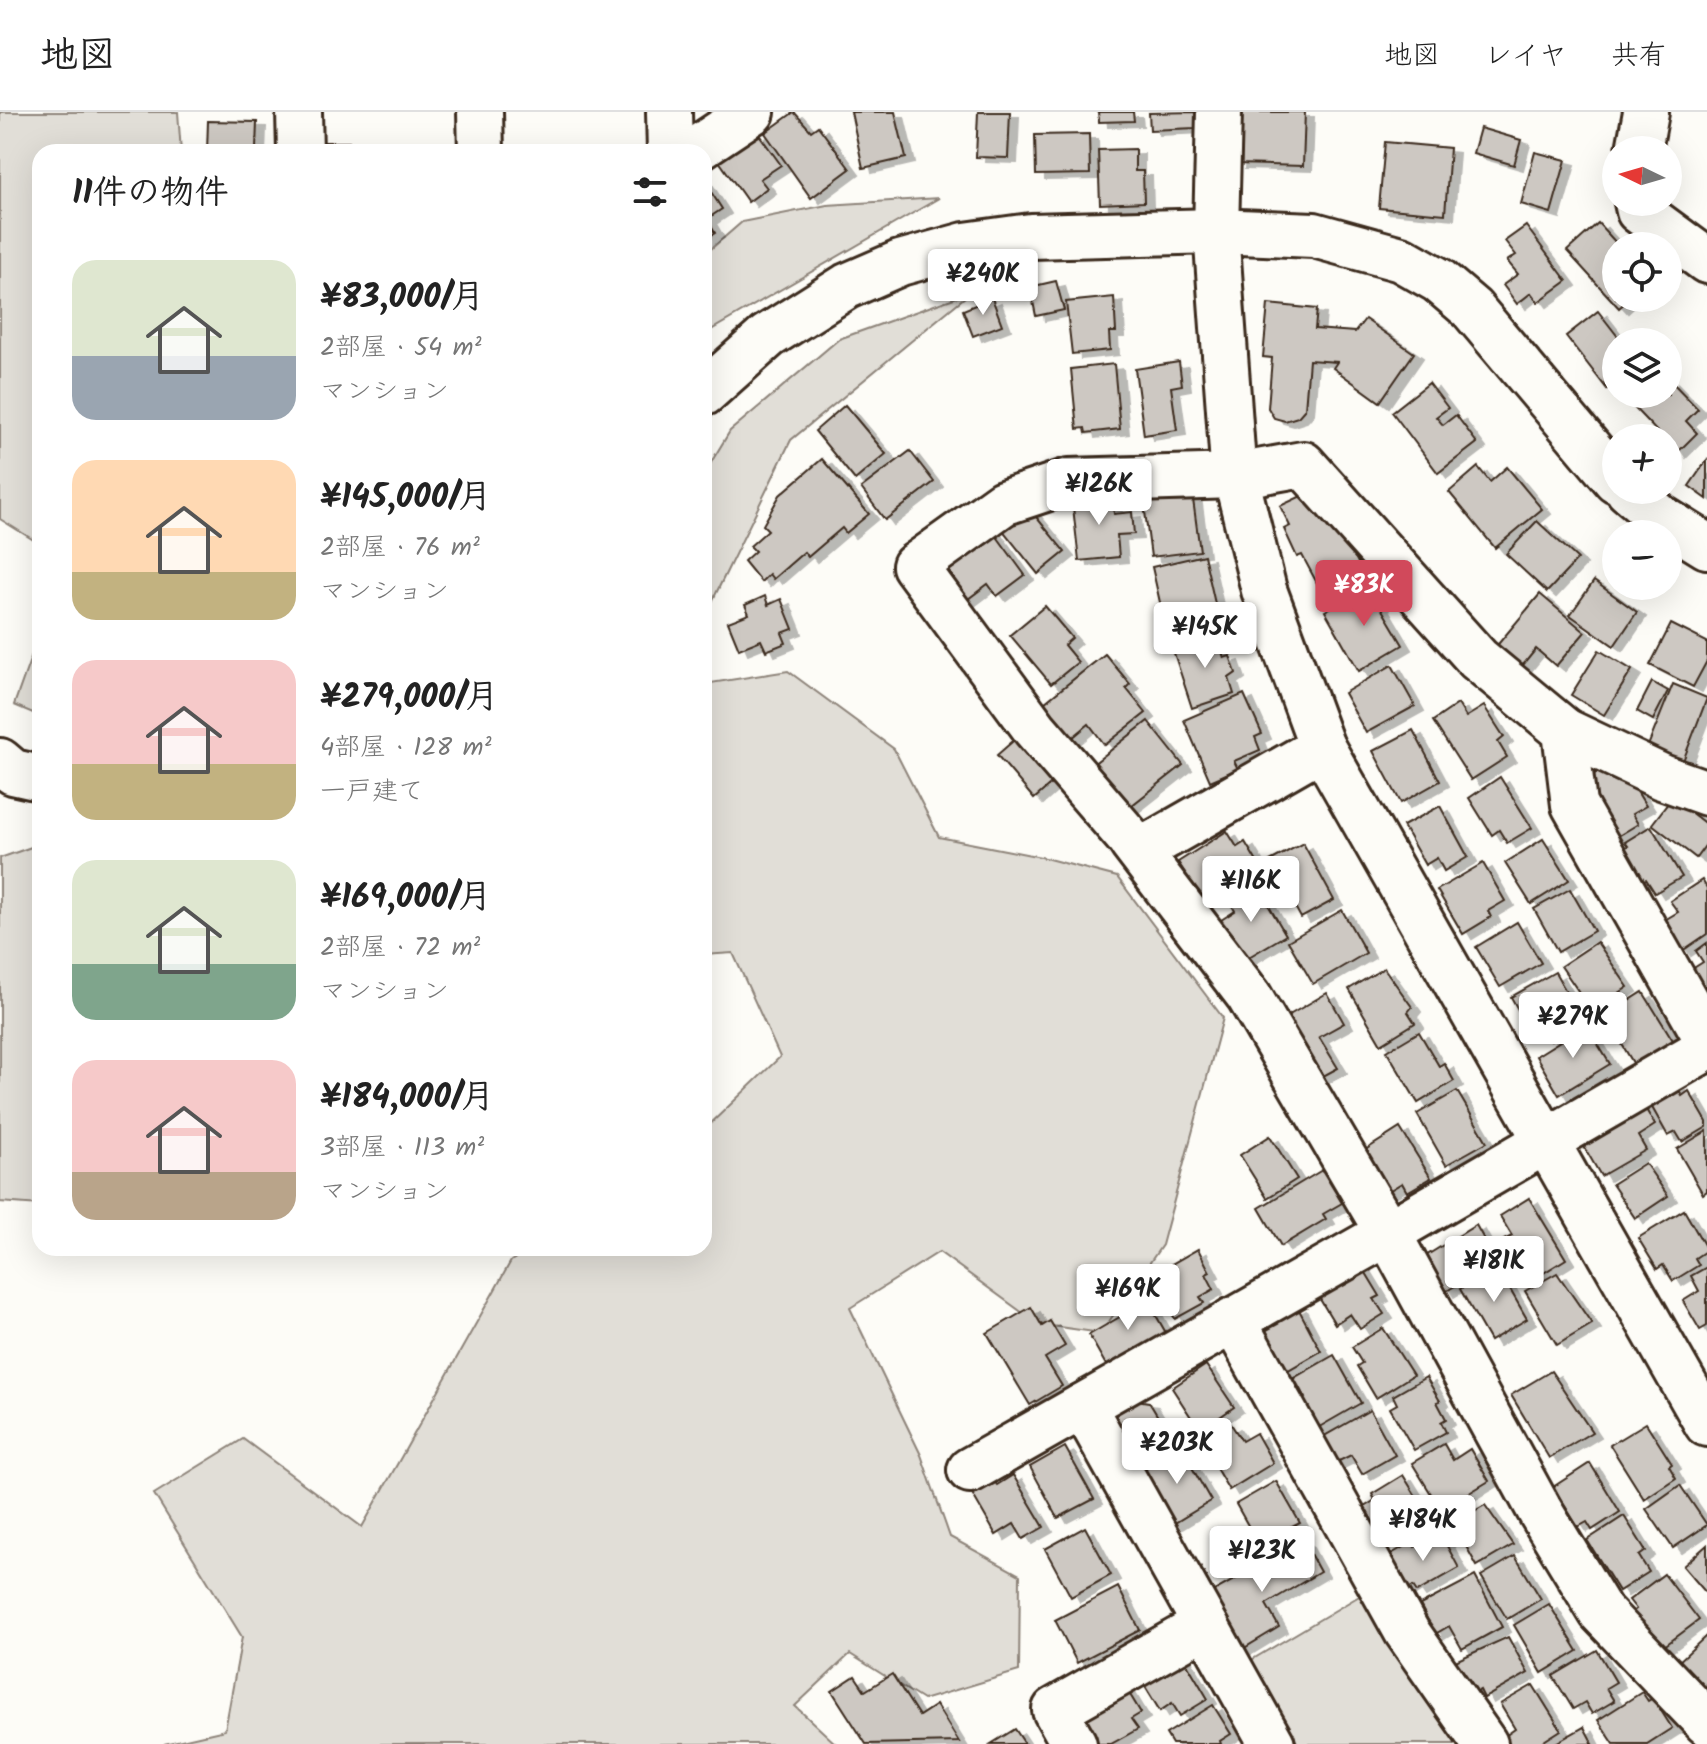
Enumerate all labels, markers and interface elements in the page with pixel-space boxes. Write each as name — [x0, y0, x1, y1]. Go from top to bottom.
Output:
text: 地図 — [40, 27, 116, 87]
text: 地図 — [1384, 34, 1440, 79]
text: レイヤ — [1484, 34, 1567, 79]
text: 共有 — [1611, 34, 1667, 79]
north arrow — [1602, 136, 1682, 216]
map controls — [1602, 136, 1682, 600]
text: 11件の物件 — [72, 167, 229, 221]
icon: filters — [628, 170, 672, 214]
button: locate — [1602, 232, 1682, 312]
pin: ¥240K — [927, 249, 1039, 317]
text: ¥240K — [946, 254, 1020, 296]
text: ¥83,000/月 — [320, 271, 484, 325]
icon: home — [136, 292, 232, 388]
text: 2部屋 · 54 m² — [320, 327, 482, 369]
button: layers — [1602, 328, 1682, 408]
text: マンション — [320, 371, 449, 413]
button: + — [1602, 424, 1682, 504]
pin: ¥126K — [1043, 459, 1155, 527]
text: ¥126K — [1065, 464, 1133, 506]
text: ¥145,000/月 — [320, 471, 492, 525]
icon: home — [136, 492, 232, 588]
button: − — [1602, 520, 1682, 600]
text: 2部屋 · 76 m² — [320, 527, 480, 569]
pin: ¥83K — [1317, 560, 1411, 628]
text: ¥83K — [1333, 565, 1395, 607]
text: マンション — [320, 571, 449, 613]
pin: ¥145K — [1149, 602, 1261, 670]
text: ¥145K — [1172, 607, 1238, 649]
text: ¥279,000/月 — [320, 671, 499, 725]
icon: home — [136, 692, 232, 788]
text: 4部屋 · 128 m² — [320, 727, 491, 769]
text: 一戸建て — [320, 771, 424, 813]
pin: ¥116K — [1195, 856, 1307, 924]
text: ¥116K — [1220, 861, 1282, 903]
text: ¥169,000/月 — [320, 871, 492, 925]
icon: home — [136, 892, 232, 988]
text: 2部屋 · 72 m² — [320, 927, 480, 969]
text: マンション — [320, 971, 449, 1013]
pin: ¥279K — [1517, 992, 1629, 1060]
text: ¥279K — [1537, 997, 1609, 1039]
text: ¥184,000/月 — [320, 1071, 495, 1125]
icon: home — [136, 1092, 232, 1188]
text: 3部屋 · 113 m² — [320, 1127, 484, 1169]
text: マンション — [320, 1171, 449, 1213]
pin: ¥181K — [1438, 1236, 1550, 1304]
text: ¥181K — [1463, 1241, 1525, 1283]
pin: ¥169K — [1072, 1264, 1184, 1332]
text: ¥169K — [1095, 1269, 1161, 1311]
pin: ¥203K — [1121, 1418, 1233, 1486]
text: ¥203K — [1140, 1423, 1214, 1465]
pin: ¥184K — [1367, 1495, 1479, 1563]
text: ¥184K — [1388, 1500, 1458, 1542]
pin: ¥123K — [1206, 1526, 1318, 1594]
text: ¥123K — [1228, 1531, 1296, 1573]

